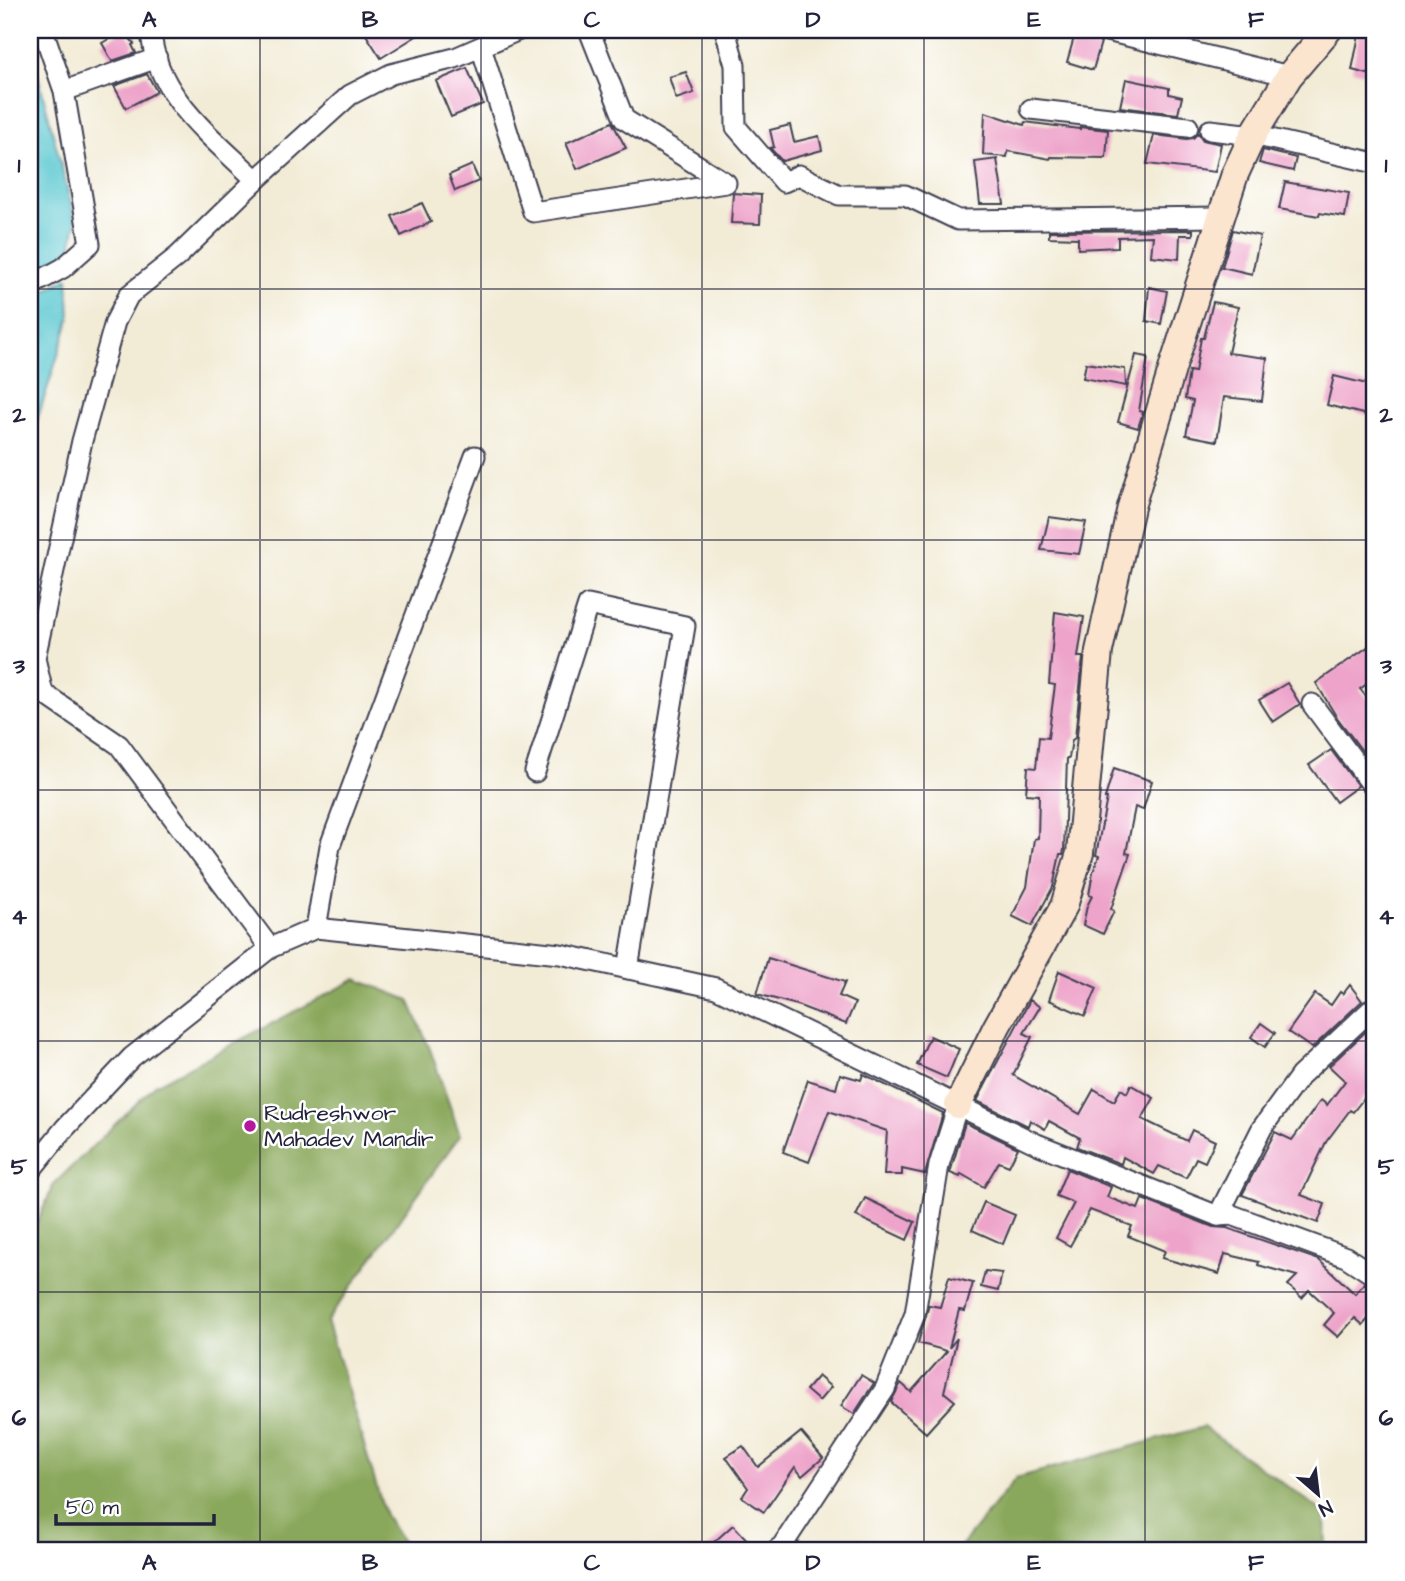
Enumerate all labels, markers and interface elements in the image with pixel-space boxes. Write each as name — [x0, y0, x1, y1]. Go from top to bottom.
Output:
text: A — [142, 4, 157, 36]
text: B — [362, 4, 379, 36]
text: C — [584, 4, 601, 36]
text: D — [806, 4, 821, 36]
text: E — [1027, 4, 1041, 36]
text: F — [1248, 4, 1265, 36]
text: 1 — [18, 149, 21, 181]
text: 1 — [1385, 149, 1388, 181]
text: 2 — [11, 399, 26, 431]
text: 2 — [1378, 399, 1393, 431]
text: 3 — [12, 650, 25, 682]
text: 3 — [1379, 650, 1392, 682]
text: 4 — [11, 901, 27, 933]
text: 4 — [1378, 901, 1394, 933]
place label: Rudreshwor Mahadev Mandir — [264, 1097, 434, 1155]
marker: Rudreshwor Mahadev Mandir — [242, 1118, 258, 1134]
text: 5 — [11, 1151, 28, 1183]
text: 5 — [1378, 1151, 1395, 1183]
text: 6 — [12, 1402, 27, 1434]
text: 6 — [1379, 1402, 1394, 1434]
north arrow — [1282, 1458, 1352, 1528]
scale bar — [56, 1483, 214, 1527]
text: 50 m — [66, 1493, 120, 1522]
text: N — [1314, 1493, 1337, 1522]
text: A — [142, 1547, 157, 1579]
text: B — [362, 1547, 379, 1579]
text: C — [584, 1547, 601, 1579]
text: D — [806, 1547, 821, 1579]
text: E — [1027, 1547, 1041, 1579]
text: F — [1248, 1547, 1265, 1579]

